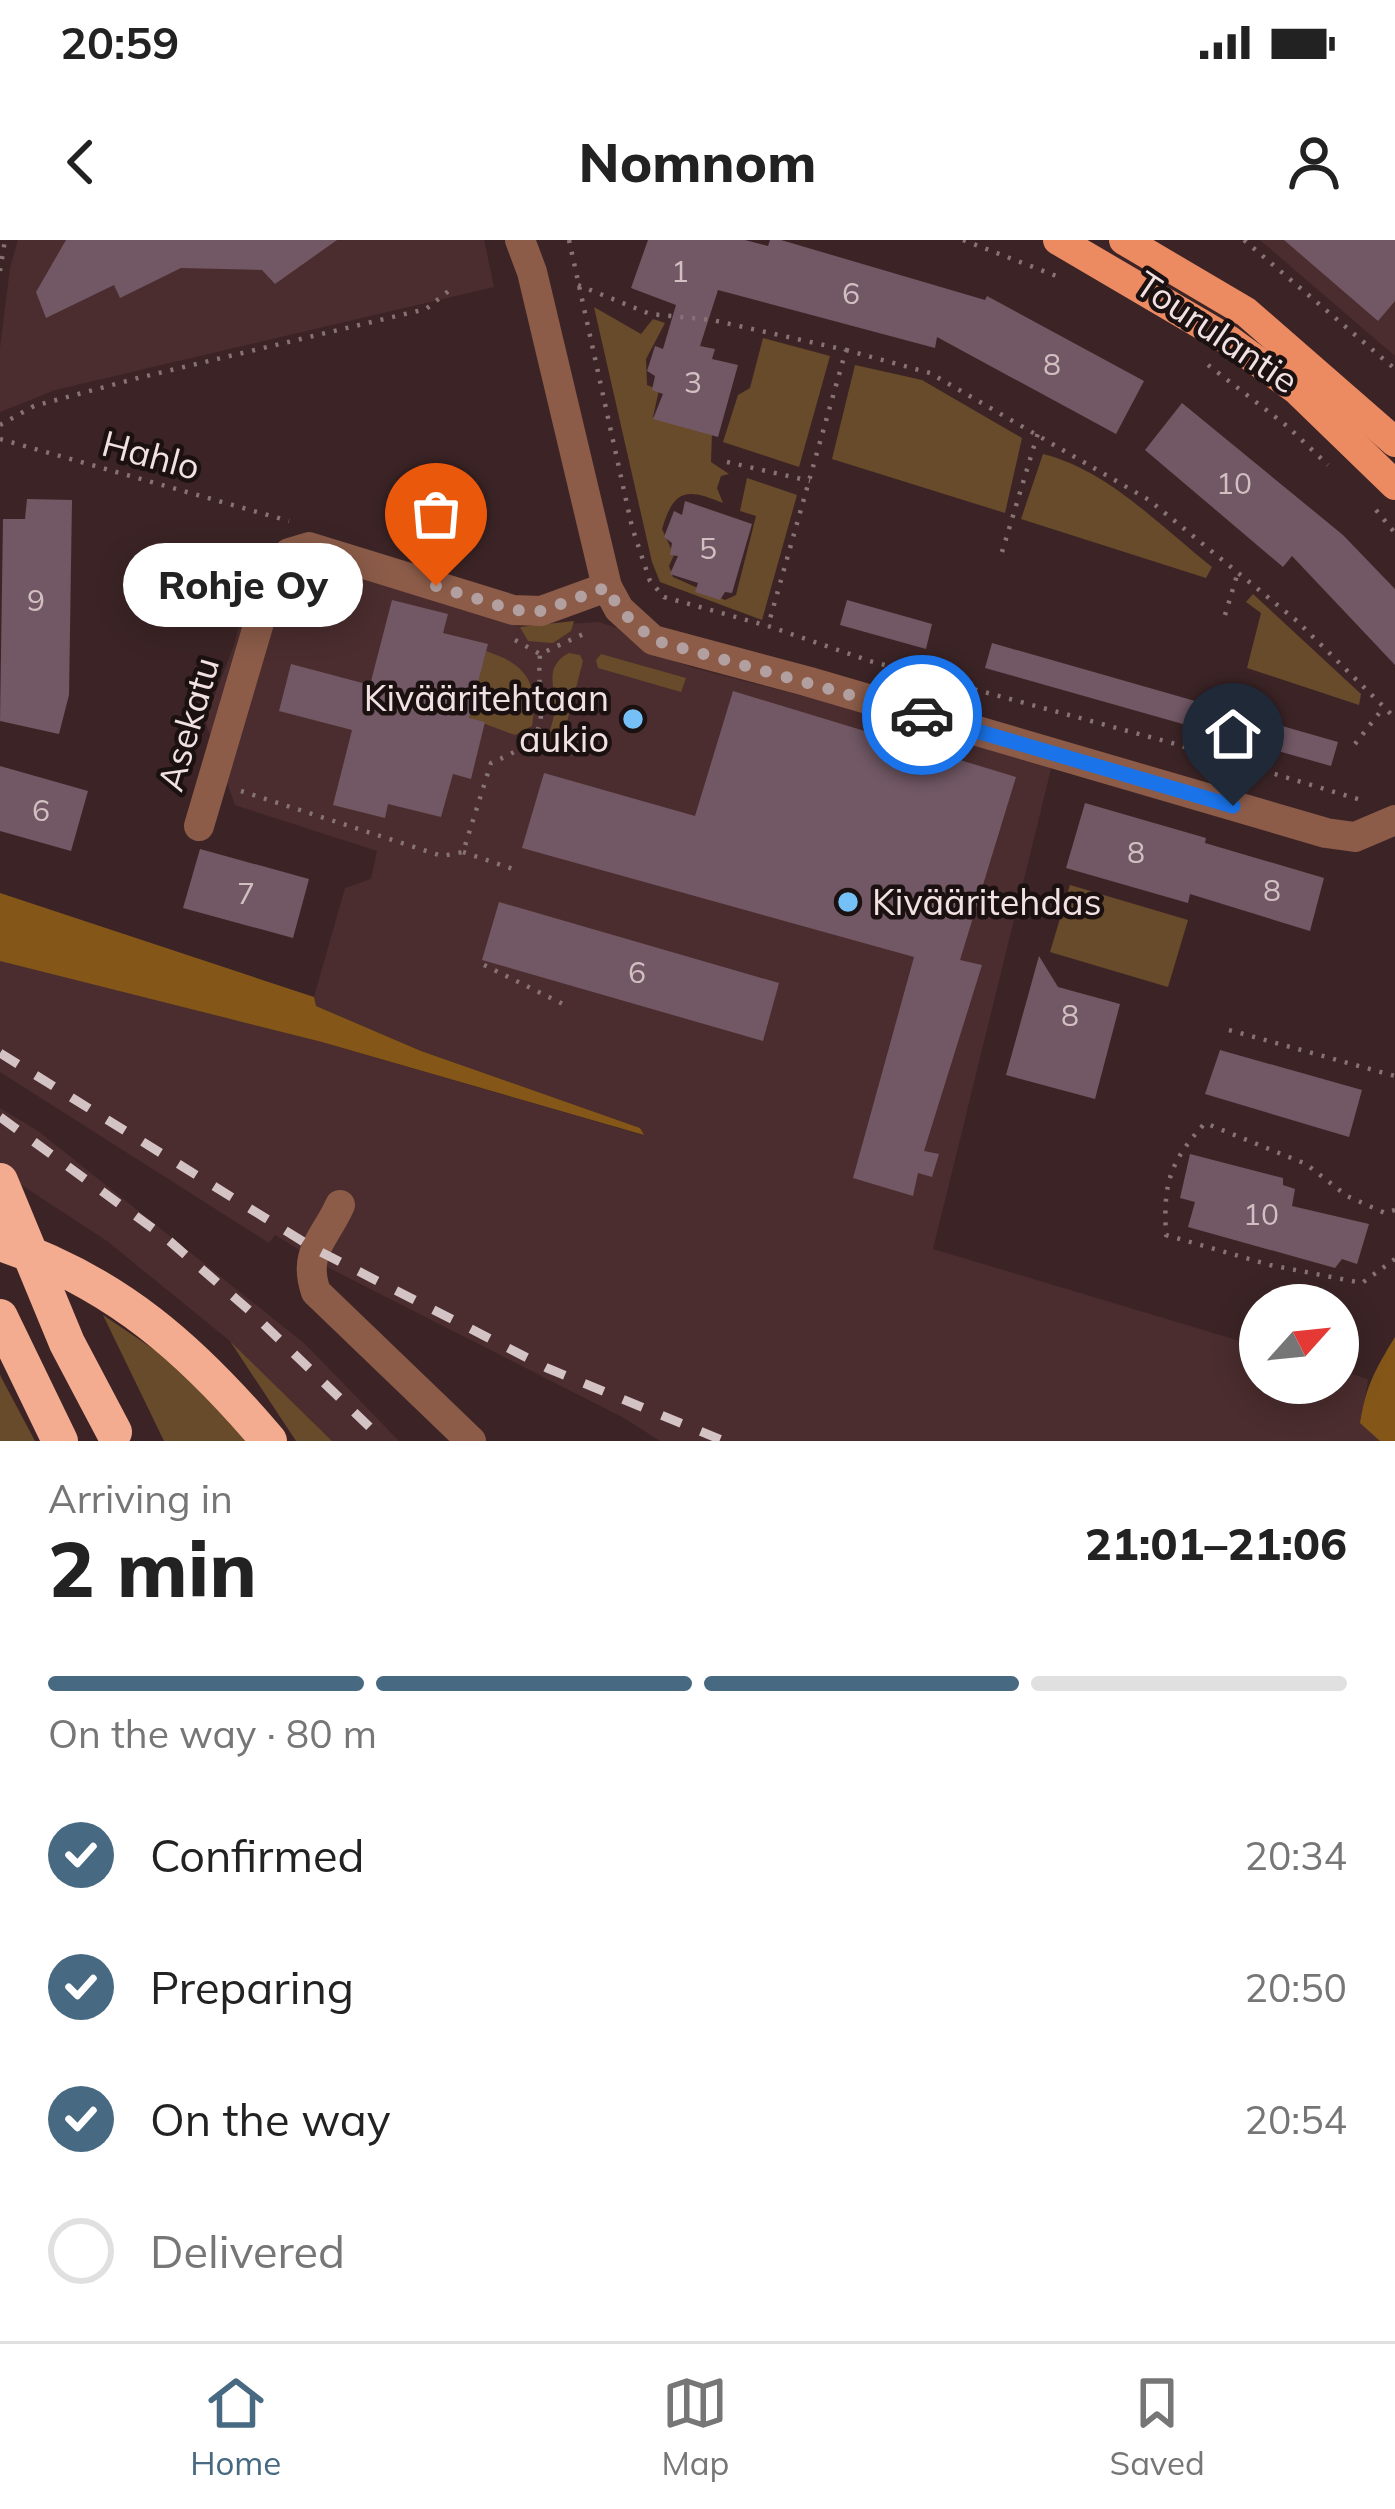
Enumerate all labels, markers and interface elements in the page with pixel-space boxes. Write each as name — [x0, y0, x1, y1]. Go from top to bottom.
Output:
text: 20:59 — [60, 14, 179, 70]
text: Nomnom — [579, 128, 816, 196]
icon: back — [48, 129, 114, 195]
icon: person — [1281, 129, 1347, 195]
house number: 1 — [671, 252, 689, 290]
street label: Tourulantie — [1128, 261, 1307, 402]
house number: 6 — [842, 274, 860, 312]
house number: 8 — [1043, 345, 1061, 383]
house number: 3 — [684, 363, 702, 401]
street label: Hahlo — [97, 420, 205, 489]
pin — [385, 463, 487, 586]
house number: 10 — [1216, 464, 1252, 502]
icon: bag — [403, 481, 469, 547]
house number: 5 — [699, 529, 717, 567]
callout: Rohje Oy — [124, 544, 364, 628]
text: Rohje Oy — [158, 560, 328, 609]
house number: 9 — [27, 581, 45, 619]
street label: Asekatu — [147, 652, 228, 796]
courier — [862, 655, 982, 775]
place label: Kivääritehtaan aukio — [364, 675, 609, 761]
icon: car — [889, 682, 955, 748]
pin — [1182, 683, 1284, 806]
icon: home — [1200, 701, 1266, 767]
marker: Kivääritehtaan aukio — [620, 706, 646, 732]
house number: 6 — [32, 791, 50, 829]
house number: 8 — [1127, 833, 1145, 871]
house number: 8 — [1263, 871, 1281, 909]
house number: 7 — [237, 874, 255, 912]
place label: Kivääritehdas — [872, 879, 1102, 924]
marker: Kivääritehdas — [835, 889, 861, 915]
house number: 6 — [628, 953, 646, 991]
house number: 8 — [1061, 996, 1079, 1034]
house number: 10 — [1243, 1195, 1279, 1233]
north arrow — [1239, 1284, 1359, 1404]
map controls — [1239, 1284, 1359, 1404]
text: Arriving in — [48, 1474, 233, 1523]
text: 21:01–21:06 — [1085, 1515, 1347, 1571]
text: 2 min — [48, 1519, 257, 1617]
text: On the way · 80 m — [48, 1709, 377, 1758]
icon: check — [48, 1822, 114, 1888]
text: Confirmed — [150, 1827, 364, 1883]
text: 20:34 — [1245, 1831, 1347, 1880]
icon: check — [48, 1954, 114, 2020]
text: Preparing — [150, 1959, 354, 2015]
text: 20:50 — [1245, 1963, 1347, 2012]
icon: check — [48, 2086, 114, 2152]
text: On the way — [150, 2091, 391, 2147]
text: 20:54 — [1245, 2095, 1347, 2144]
text: Delivered — [150, 2223, 345, 2279]
tab: Home — [190, 2370, 281, 2483]
tab: Map — [661, 2370, 729, 2483]
tab: Saved — [1110, 2370, 1205, 2483]

